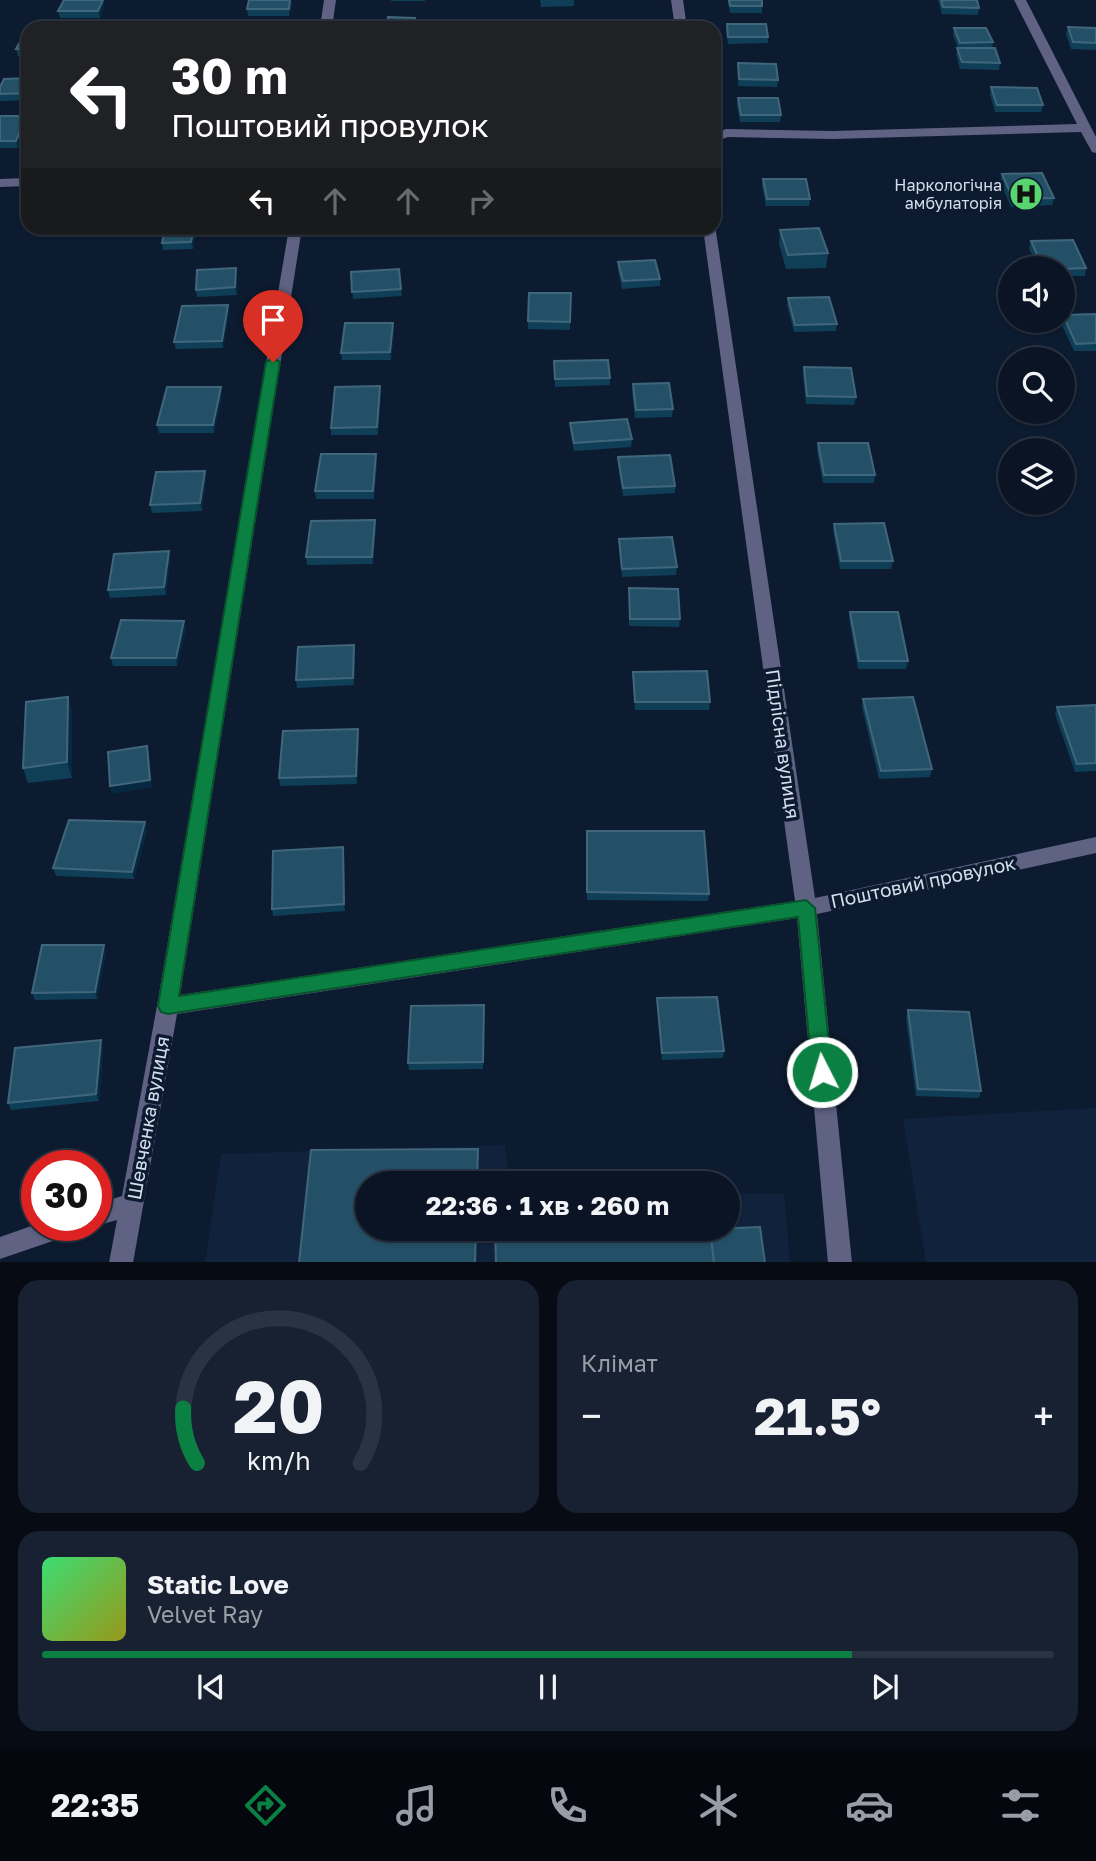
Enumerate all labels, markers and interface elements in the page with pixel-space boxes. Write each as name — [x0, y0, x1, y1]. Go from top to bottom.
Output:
text: 30 m — [171, 46, 288, 105]
icon: left — [56, 49, 147, 140]
text: Поштовий провулок — [171, 106, 489, 144]
place label: Наркологічна амбулаторія — [894, 175, 1002, 213]
hospital icon: Наркологічна амбулаторія — [1007, 175, 1045, 213]
icon: left — [243, 182, 281, 220]
icon: ahead — [316, 182, 354, 220]
icon: ahead — [389, 182, 427, 220]
icon: right — [462, 182, 500, 220]
map controls — [998, 256, 1075, 515]
button: sound — [998, 256, 1075, 333]
pin — [243, 290, 303, 362]
icon: arrive — [254, 301, 292, 339]
button: search — [998, 347, 1075, 424]
button: layers — [998, 438, 1075, 515]
street label: Підлісна вулиця — [762, 668, 805, 820]
street label: Поштовий провулок — [828, 851, 1018, 912]
street label: Шевченка вулиця — [122, 1034, 173, 1201]
position arrow — [785, 1035, 859, 1109]
speed limit sign: 30 — [21, 1150, 112, 1241]
text: 22:36 · 1 хв · 260 m — [426, 1190, 669, 1221]
text: Клімат — [581, 1349, 658, 1377]
text: 20 — [233, 1362, 324, 1449]
text: 21.5° — [754, 1384, 881, 1446]
text: − — [581, 1393, 602, 1438]
text: + — [1033, 1393, 1054, 1438]
text: km/h — [247, 1444, 310, 1475]
text: Static Love — [147, 1569, 289, 1600]
text: Velvet Ray — [147, 1600, 263, 1628]
icon: previous — [192, 1668, 230, 1706]
icon: pause — [529, 1668, 567, 1706]
icon: next — [866, 1668, 904, 1706]
icon: directions — [241, 1781, 290, 1830]
icon: music — [392, 1781, 441, 1830]
icon: phone — [543, 1781, 592, 1830]
icon: climate — [694, 1781, 743, 1830]
icon: car — [845, 1781, 894, 1830]
icon: filters — [996, 1781, 1045, 1830]
text: 22:35 — [51, 1786, 139, 1824]

